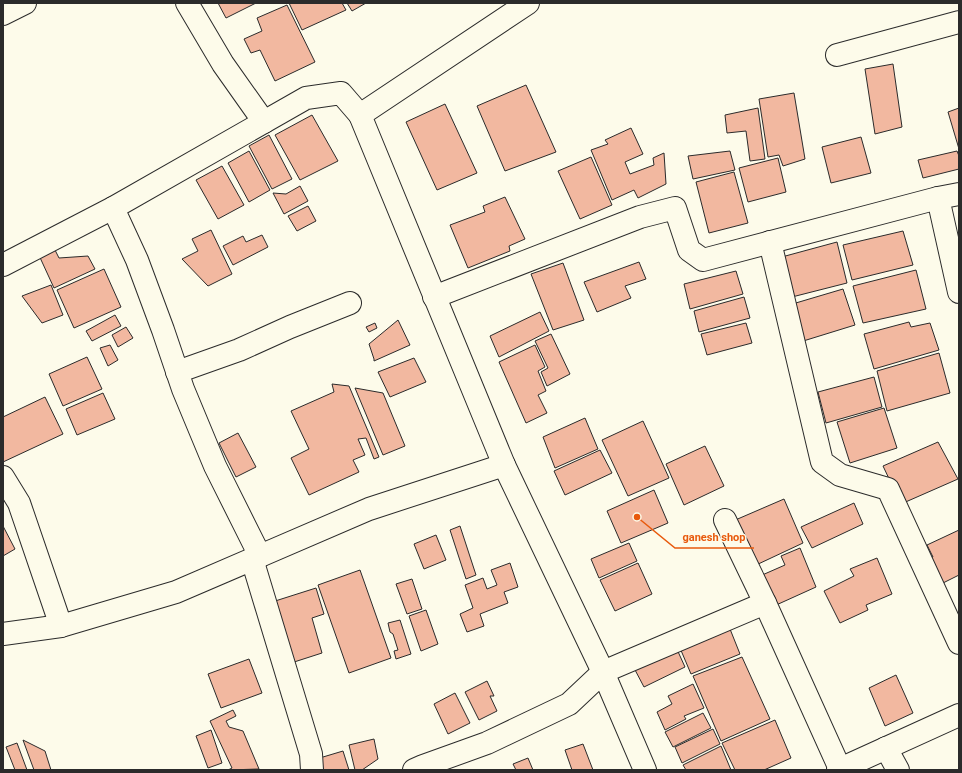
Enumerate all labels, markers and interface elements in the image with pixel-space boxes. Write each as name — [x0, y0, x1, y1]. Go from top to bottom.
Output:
callout: ganesh shop — [675, 525, 754, 548]
text: ganesh shop — [682, 531, 746, 544]

